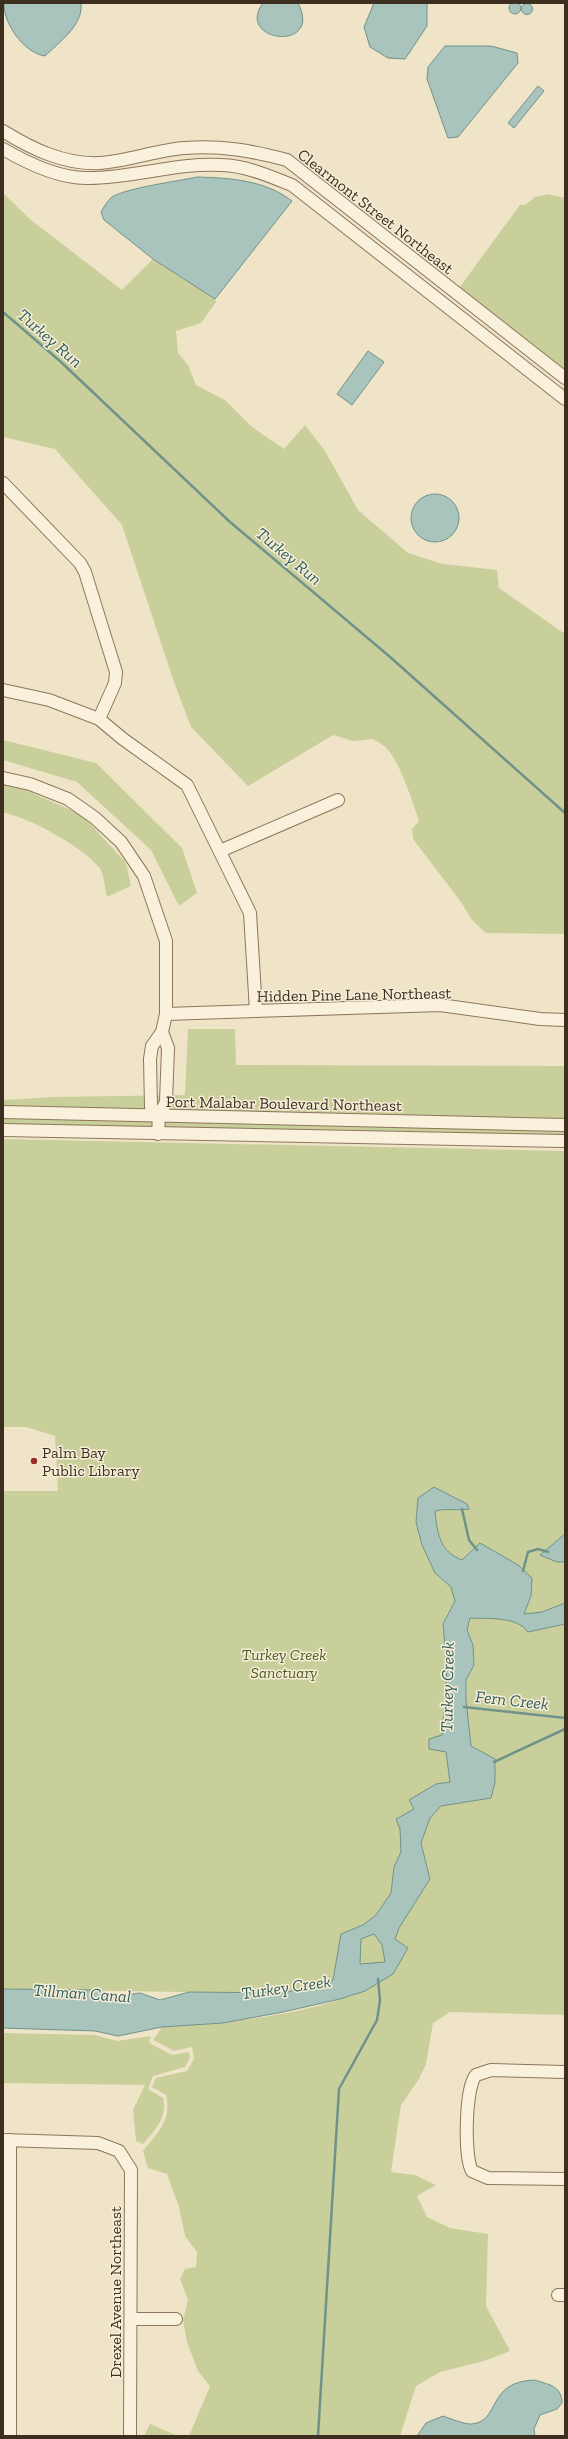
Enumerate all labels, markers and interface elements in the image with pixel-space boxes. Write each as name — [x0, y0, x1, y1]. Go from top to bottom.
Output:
street label: Clearmont Street Northeast — [294, 145, 457, 278]
water label: Turkey Run — [14, 304, 87, 372]
water label: Turkey Run — [252, 523, 326, 589]
street label: Hidden Pine Lane Northeast — [257, 983, 452, 1006]
street label: Port Malabar Boulevard Northeast — [166, 1092, 402, 1115]
place label: Palm Bay Public Library — [42, 1443, 140, 1480]
marker: Palm Bay Public Library — [29, 1456, 39, 1466]
water label: Turkey Creek — [436, 1641, 458, 1732]
park label: Turkey Creek Sanctuary — [242, 1645, 326, 1682]
water label: Fern Creek — [474, 1686, 550, 1714]
water label: Turkey Creek — [240, 1971, 332, 2003]
water label: Tillman Canal — [32, 1980, 132, 2006]
street label: Drexel Avenue Northeast — [106, 2206, 125, 2378]

